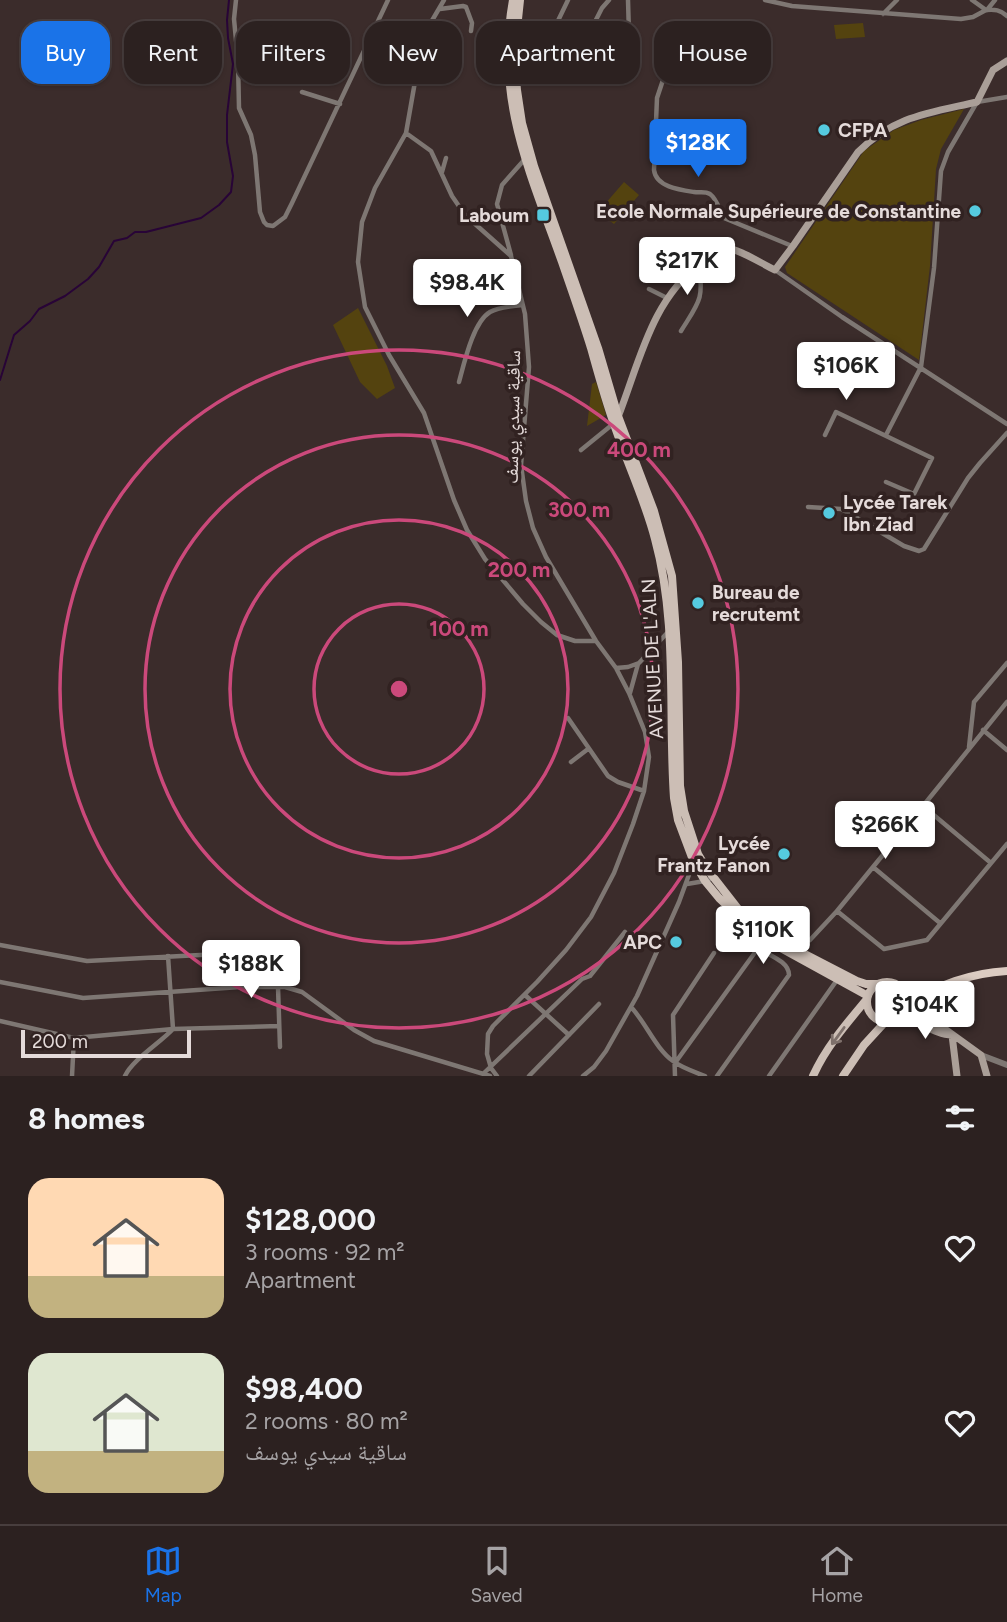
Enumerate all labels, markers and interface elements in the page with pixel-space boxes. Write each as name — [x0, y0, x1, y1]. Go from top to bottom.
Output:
chip: Buy — [21, 21, 110, 84]
chip: Rent — [124, 21, 222, 84]
chip: Filters — [236, 21, 350, 84]
chip: New — [364, 21, 462, 84]
chip: Apartment — [476, 21, 640, 84]
chip: House — [654, 21, 771, 84]
place label: CFPA — [838, 119, 888, 142]
pin: $128K — [649, 120, 747, 179]
marker: CFPA — [816, 122, 832, 138]
text: $128K — [665, 128, 731, 156]
place label: Ecole Normale Supérieure de Constantine — [596, 200, 961, 223]
marker: Ecole Normale Supérieure de Constantine — [967, 203, 983, 219]
place label: Laboum — [459, 204, 529, 227]
marker: Laboum — [535, 207, 551, 223]
pin: $217K — [638, 238, 736, 297]
text: $217K — [655, 246, 719, 274]
pin: $98.4K — [410, 260, 524, 319]
text: $98.4K — [429, 268, 505, 296]
pin: $106K — [797, 342, 895, 402]
street label: ساقية سيدي يوسف — [500, 350, 529, 484]
text: $106K — [813, 351, 879, 379]
text: 400 m — [607, 437, 671, 462]
place label: Lycée Tarek Ibn Ziad — [843, 491, 948, 536]
text: 300 m — [548, 497, 610, 522]
marker: Lycée Tarek Ibn Ziad — [821, 505, 837, 521]
text: 200 m — [488, 557, 550, 582]
street label: AVENUE DE L'ALN — [637, 578, 668, 740]
place label: Bureau de recrutemt — [712, 581, 801, 626]
marker: Bureau de recrutemt — [690, 595, 706, 611]
text: 100 m — [429, 616, 489, 641]
centre of rings — [387, 677, 411, 701]
pin: $266K — [836, 802, 934, 861]
text: $266K — [851, 810, 919, 838]
place label: Lycée Frantz Fanon — [657, 832, 770, 877]
marker: Lycée Frantz Fanon — [776, 846, 792, 862]
pin: $110K — [714, 906, 812, 966]
text: $110K — [732, 915, 794, 943]
place label: APC — [623, 931, 662, 954]
marker: APC — [668, 934, 684, 950]
pin: $188K — [202, 940, 300, 1000]
text: $188K — [218, 949, 284, 977]
pin: $104K — [876, 982, 974, 1041]
text: $104K — [891, 990, 959, 1018]
one-way arrow — [831, 1026, 845, 1045]
scale bar — [21, 1027, 191, 1059]
text: 200 m — [32, 1030, 88, 1053]
icon: filters — [941, 1099, 979, 1137]
text: 8 homes — [28, 1100, 145, 1137]
text: $128,000 — [245, 1201, 376, 1238]
icon: home — [84, 1206, 168, 1290]
icon: heart — [941, 1229, 979, 1267]
text: 3 rooms · 92 m² — [245, 1238, 405, 1266]
text: Apartment — [245, 1266, 356, 1294]
text: $98,400 — [245, 1370, 363, 1407]
icon: home — [84, 1381, 168, 1465]
icon: heart — [941, 1404, 979, 1442]
text: 2 rooms · 80 m² — [245, 1407, 408, 1435]
text: ساقية سيدي يوسف — [245, 1438, 407, 1466]
tab: Map — [144, 1542, 182, 1607]
tab: Saved — [470, 1542, 523, 1607]
tab: Home — [811, 1542, 863, 1607]

